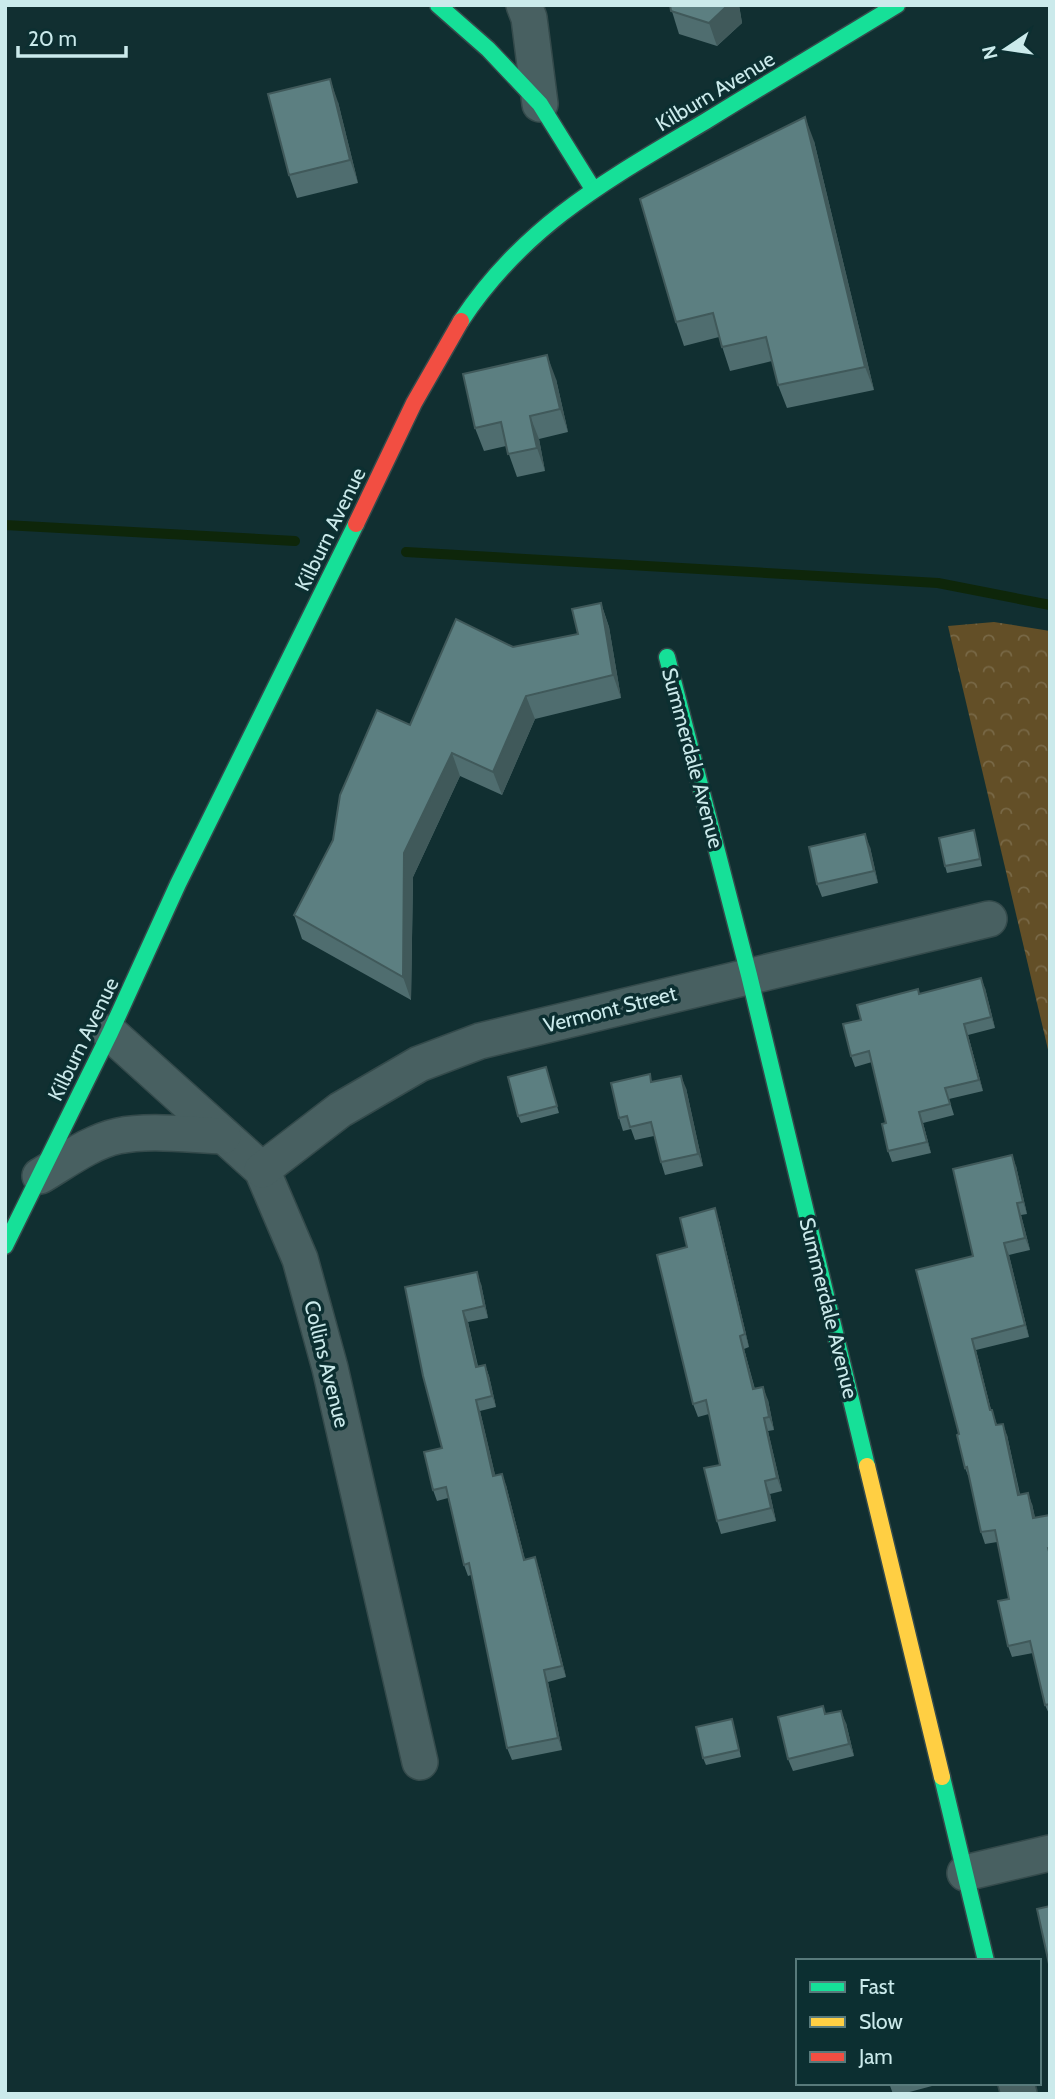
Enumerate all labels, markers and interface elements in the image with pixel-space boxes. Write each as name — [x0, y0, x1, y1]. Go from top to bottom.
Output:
scale bar — [18, 14, 126, 58]
north arrow — [971, 14, 1041, 84]
text: 20 m — [28, 26, 77, 51]
text: N — [977, 44, 1003, 62]
street label: Kilburn Avenue — [651, 46, 779, 136]
street label: Kilburn Avenue — [289, 463, 371, 595]
street label: Summerdale Avenue — [657, 665, 729, 851]
street label: Kilburn Avenue — [42, 973, 124, 1105]
street label: Vermont Street — [541, 980, 679, 1038]
street label: Summerdale Avenue — [794, 1215, 864, 1401]
street label: Collins Avenue — [299, 1298, 355, 1430]
legend — [796, 1959, 1041, 2085]
text: Fast — [859, 1974, 895, 1999]
text: Slow — [859, 2009, 903, 2034]
text: Jam — [858, 2044, 893, 2069]

